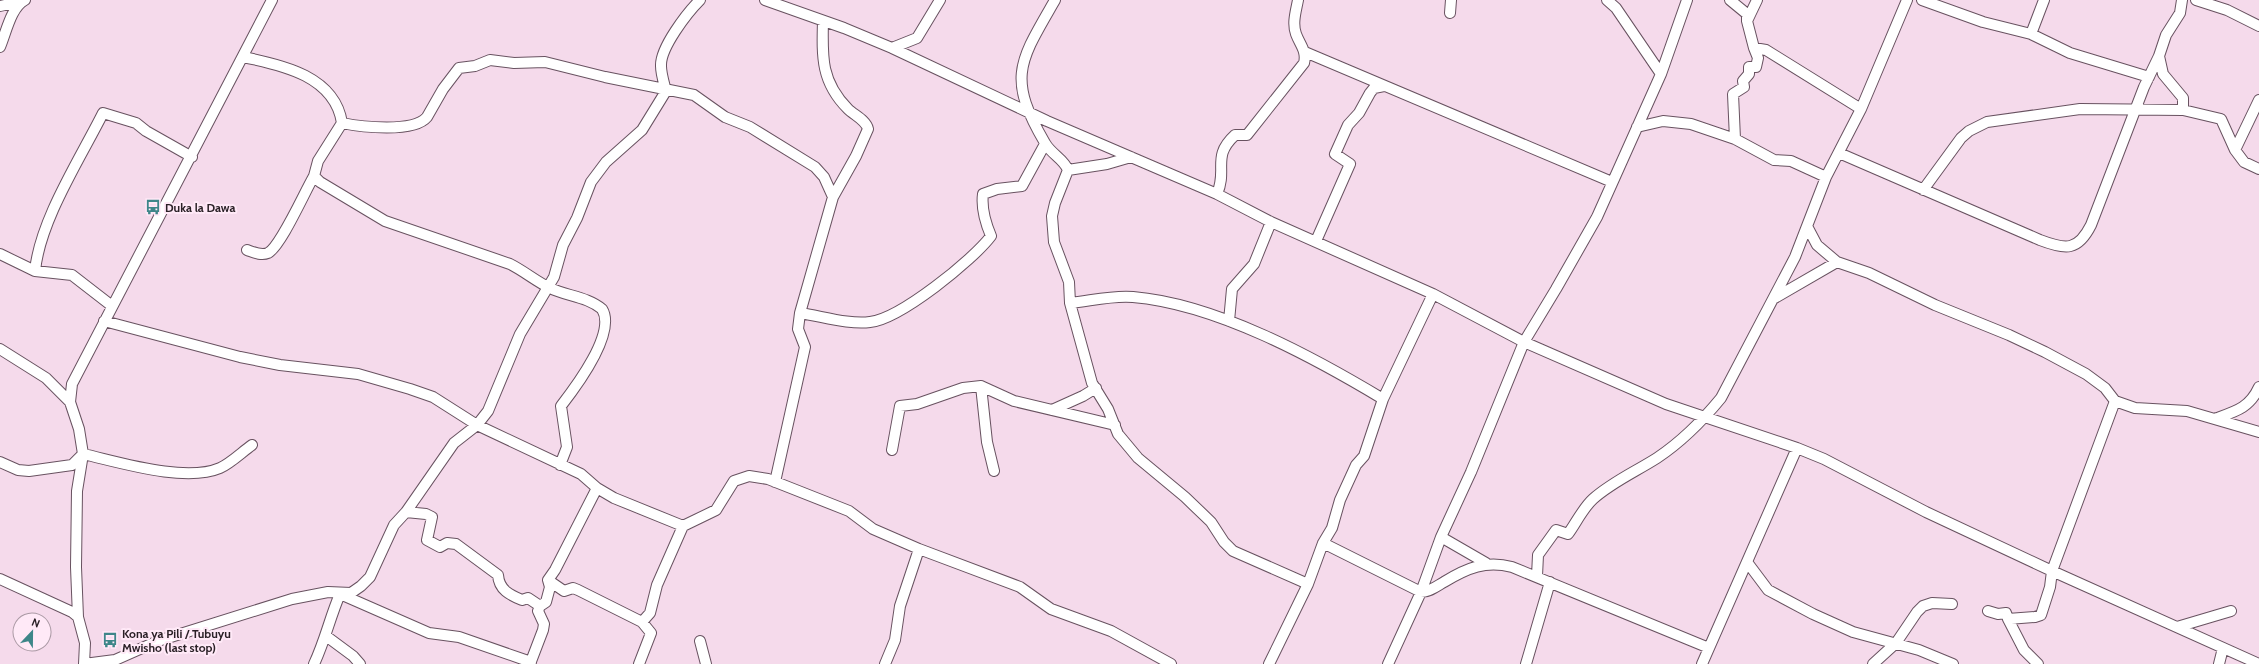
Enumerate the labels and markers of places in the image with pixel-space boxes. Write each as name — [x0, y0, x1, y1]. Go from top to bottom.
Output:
bus stop icon: Duka la Dawa — [144, 198, 162, 216]
place label: Duka la Dawa — [165, 200, 235, 215]
place label: Kona ya Pili / Tubuyu Mwisho (last stop) — [122, 626, 231, 655]
bus stop icon: Kona ya Pili / Tubuyu Mwisho (last stop) — [101, 631, 119, 649]

